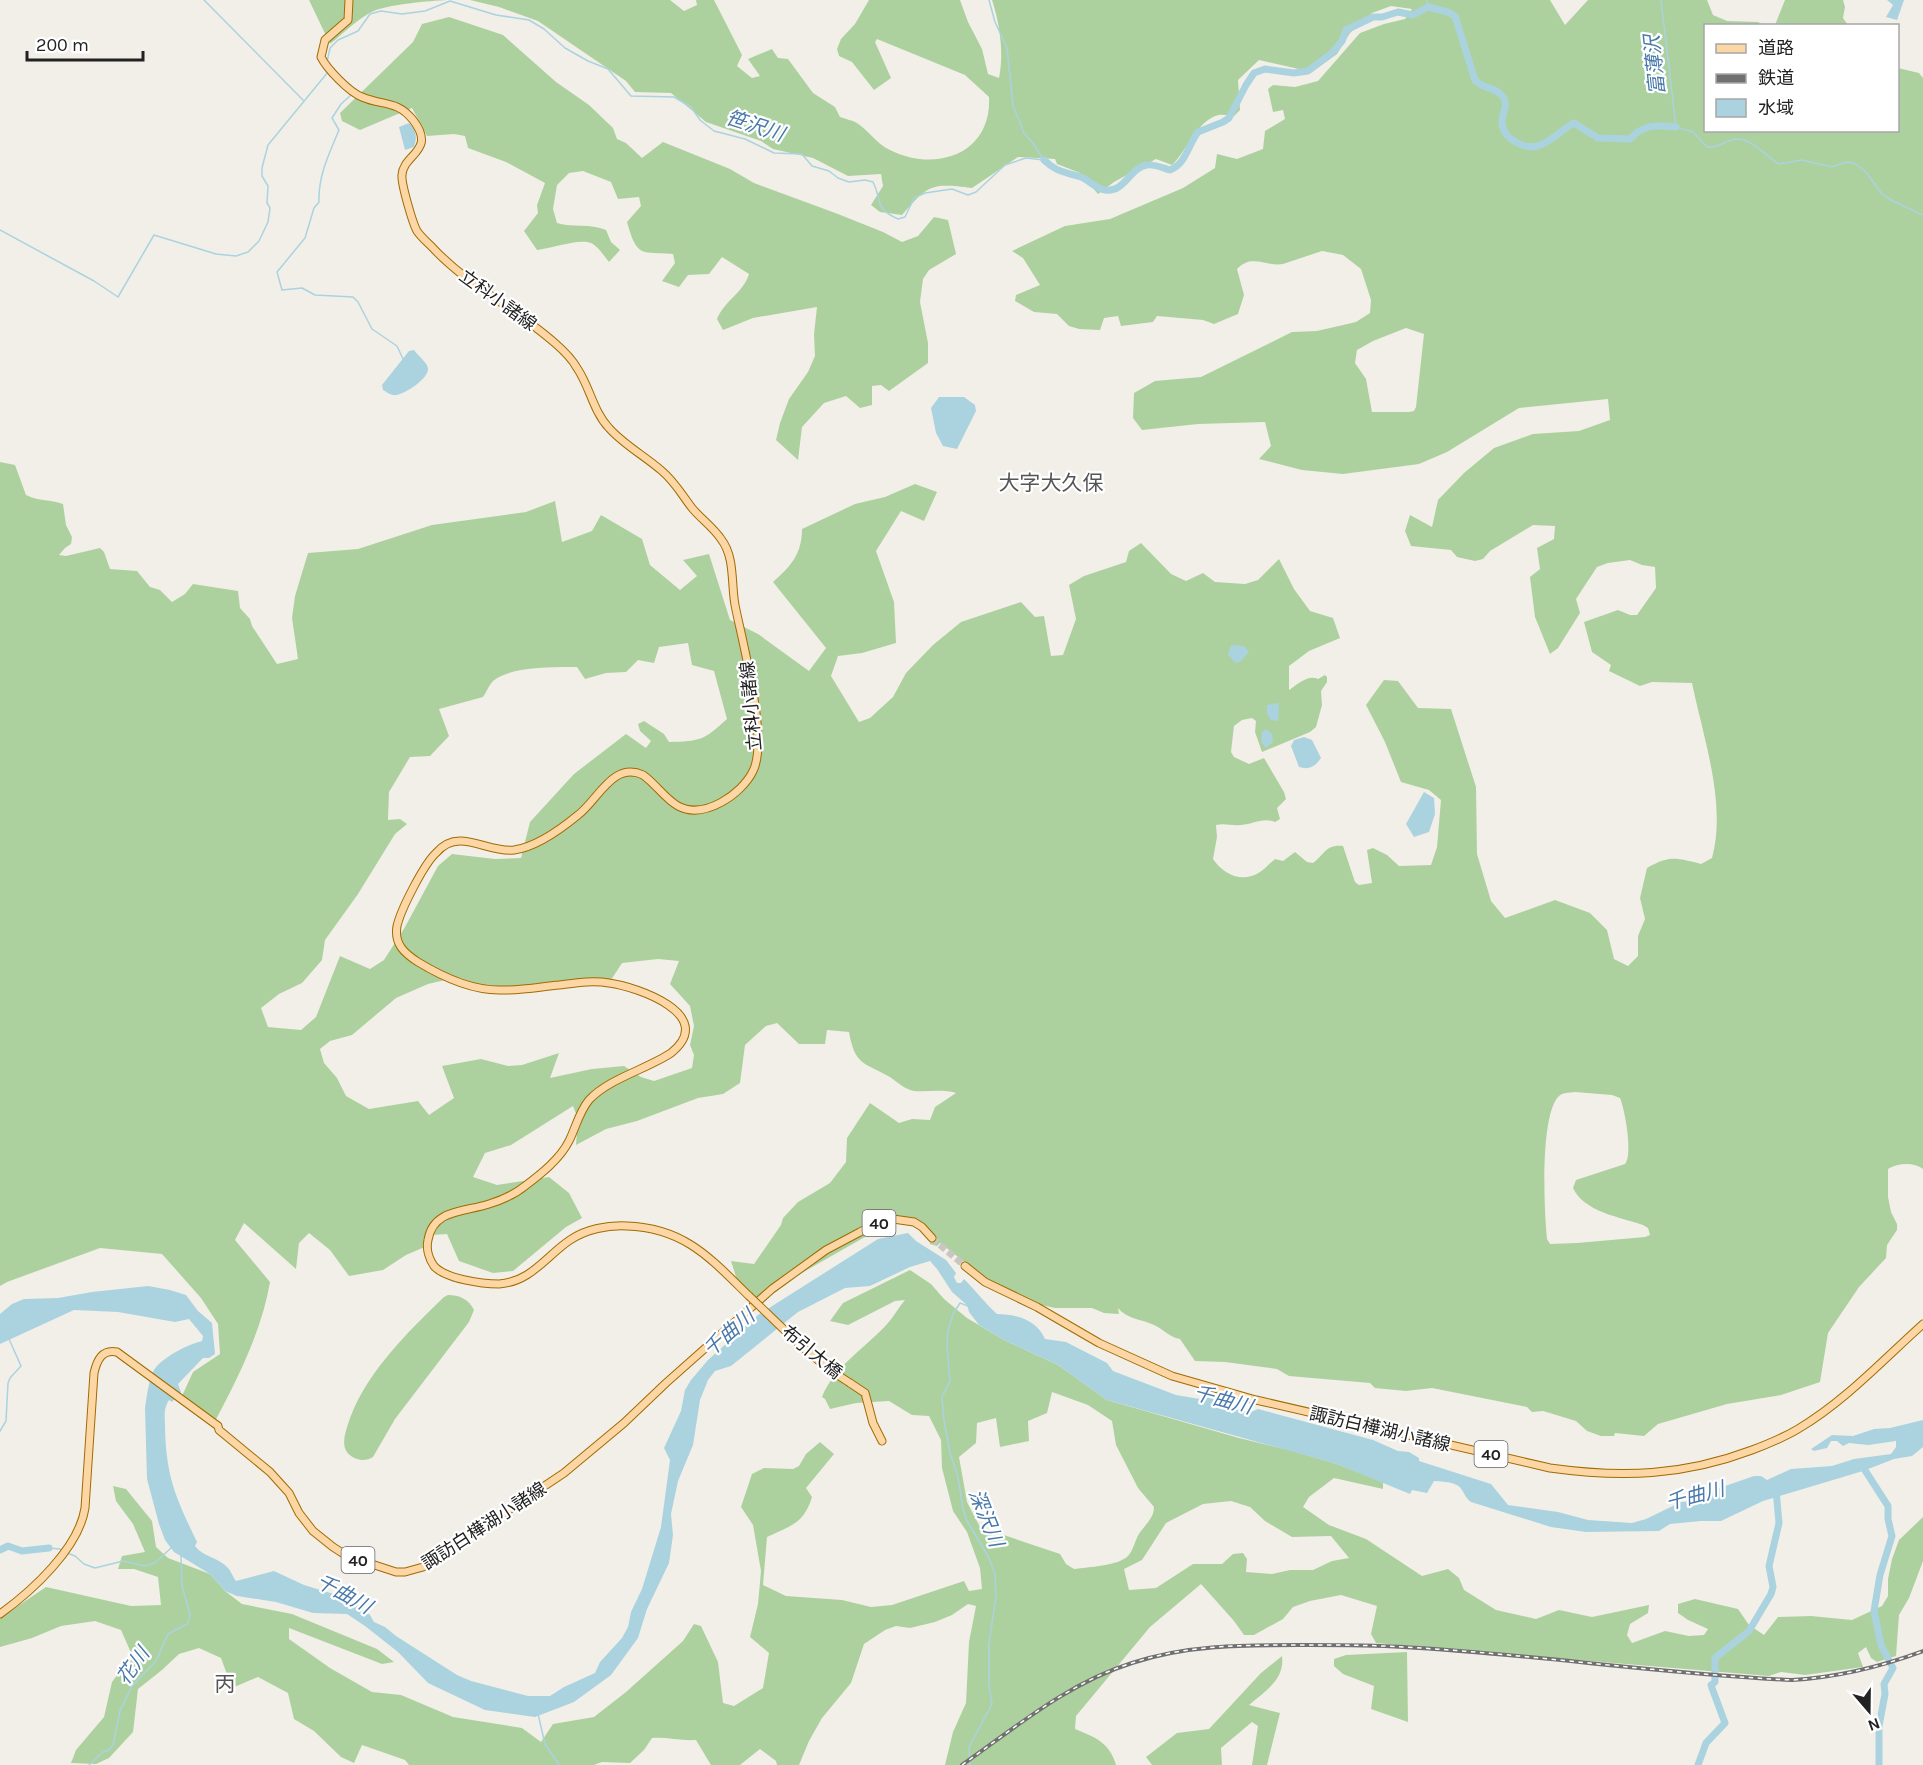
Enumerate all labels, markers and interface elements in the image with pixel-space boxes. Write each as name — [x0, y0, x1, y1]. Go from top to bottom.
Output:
scale bar — [27, 24, 142, 62]
legend — [1704, 24, 1899, 132]
water label: 富薄沢 — [1640, 31, 1670, 96]
text: 200 m — [36, 34, 89, 56]
text: 道路 — [1758, 37, 1794, 59]
text: 鉄道 — [1758, 67, 1794, 89]
text: 水域 — [1758, 97, 1794, 119]
water label: 笹沢川 — [723, 106, 789, 147]
street label: 立科小諸線 — [455, 265, 541, 335]
district label: 大字大久保 — [999, 471, 1104, 495]
street label: 立科小諸線 — [736, 660, 766, 752]
road number: 40 — [862, 1210, 896, 1236]
water label: 千曲川 — [699, 1303, 761, 1361]
street label: 布引大橋 — [777, 1320, 847, 1384]
water label: 千曲川 — [1191, 1381, 1257, 1419]
street label: 諏訪白樺湖小諸線 — [1307, 1402, 1453, 1456]
road number: 40 — [1474, 1441, 1508, 1467]
water label: 千曲川 — [1663, 1477, 1729, 1515]
street label: 諏訪白樺湖小諸線 — [418, 1478, 550, 1574]
water label: 深沢川 — [964, 1486, 1009, 1552]
road number: 40 — [342, 1547, 374, 1573]
water label: 千曲川 — [312, 1569, 378, 1620]
water label: 花川 — [112, 1641, 155, 1689]
district label: 丙 — [215, 1672, 236, 1696]
north arrow — [1839, 1681, 1899, 1741]
text: N — [1865, 1714, 1883, 1736]

